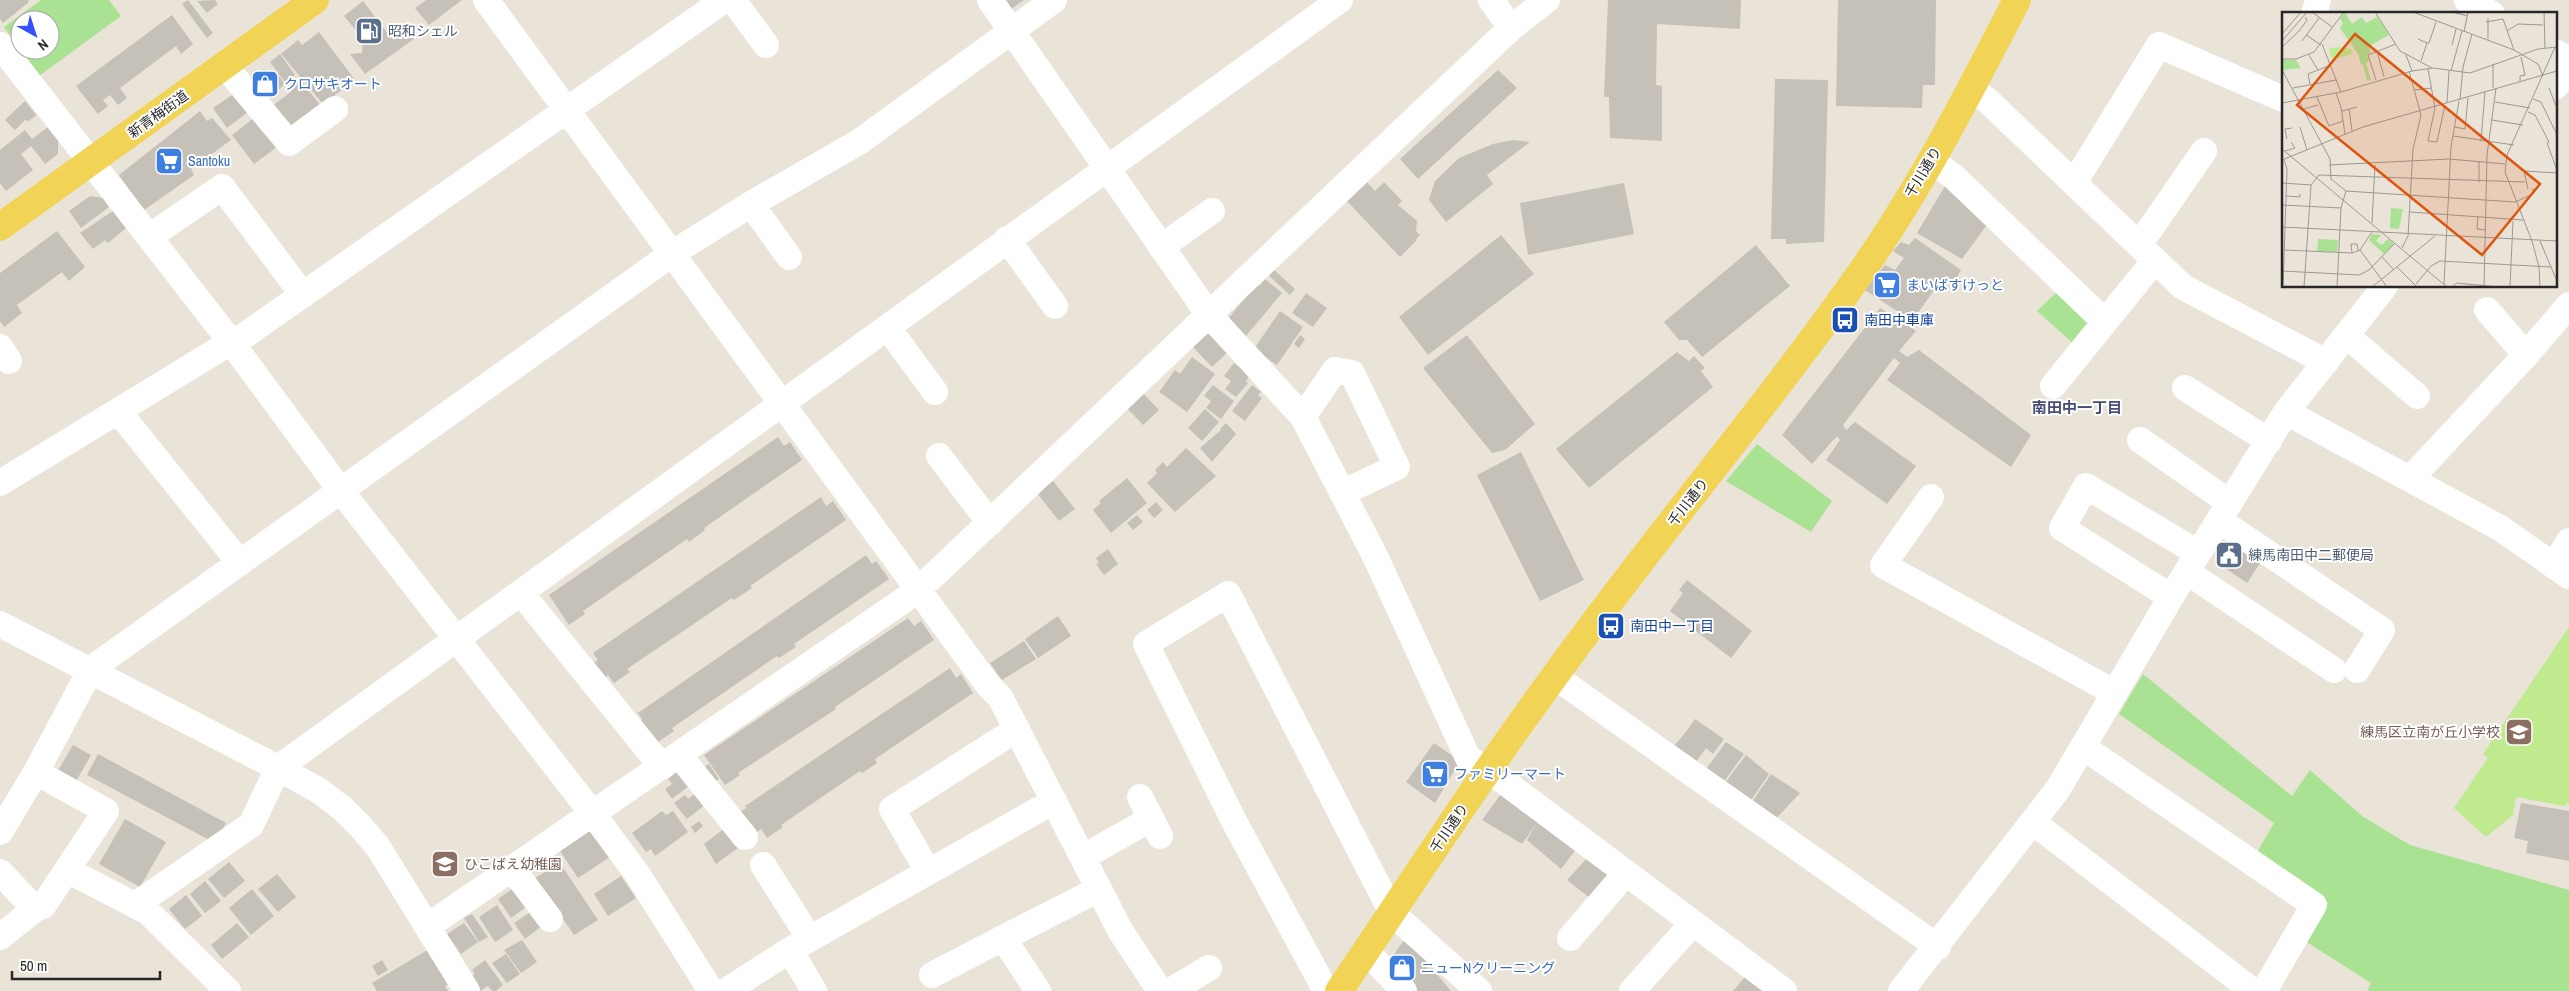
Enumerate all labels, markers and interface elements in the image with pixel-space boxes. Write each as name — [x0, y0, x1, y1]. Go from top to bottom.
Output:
north arrow — [10, 10, 60, 60]
inset map — [2282, 12, 2556, 288]
fuel station icon: 昭和シェル — [354, 16, 384, 46]
place label: 昭和シェル — [388, 22, 458, 40]
text: N — [34, 35, 52, 55]
shop icon: クロサキオート — [250, 69, 280, 99]
place label: クロサキオート — [284, 75, 382, 93]
street label: 新青梅街道 — [124, 86, 192, 142]
street label: 千川通り — [1901, 143, 1945, 201]
supermarket icon: Santoku — [154, 146, 184, 176]
place label: Santoku — [188, 152, 230, 170]
supermarket icon: まいばすけっと — [1872, 270, 1902, 300]
place label: まいばすけっと — [1906, 276, 2004, 294]
bus stop icon: 南田中車庫 — [1830, 305, 1860, 335]
place label: 南田中車庫 — [1864, 311, 1934, 329]
district label: 南田中一丁目 — [2032, 397, 2122, 418]
street label: 千川通り — [1664, 474, 1712, 530]
public building icon: 練馬南田中二郵便局 — [2214, 540, 2244, 570]
place label: 練馬南田中二郵便局 — [2248, 546, 2374, 564]
bus stop icon: 南田中一丁目 — [1596, 611, 1626, 641]
place label: 南田中一丁目 — [1630, 617, 1714, 635]
school or university icon: 練馬区立南が丘小学校 — [2504, 717, 2534, 747]
place label: 練馬区立南が丘小学校 — [2360, 723, 2500, 741]
supermarket icon: ファミリーマート — [1420, 759, 1450, 789]
place label: ファミリーマート — [1454, 765, 1566, 783]
street label: 千川通り — [1426, 800, 1472, 856]
school or university icon: ひこばえ幼稚園 — [430, 849, 460, 879]
place label: ひこばえ幼稚園 — [464, 855, 562, 873]
scale bar — [12, 948, 160, 980]
shop icon: ニューNクリーニング — [1387, 953, 1417, 983]
text: 50 m — [20, 955, 47, 976]
place label: ニューNクリーニング — [1421, 959, 1555, 977]

